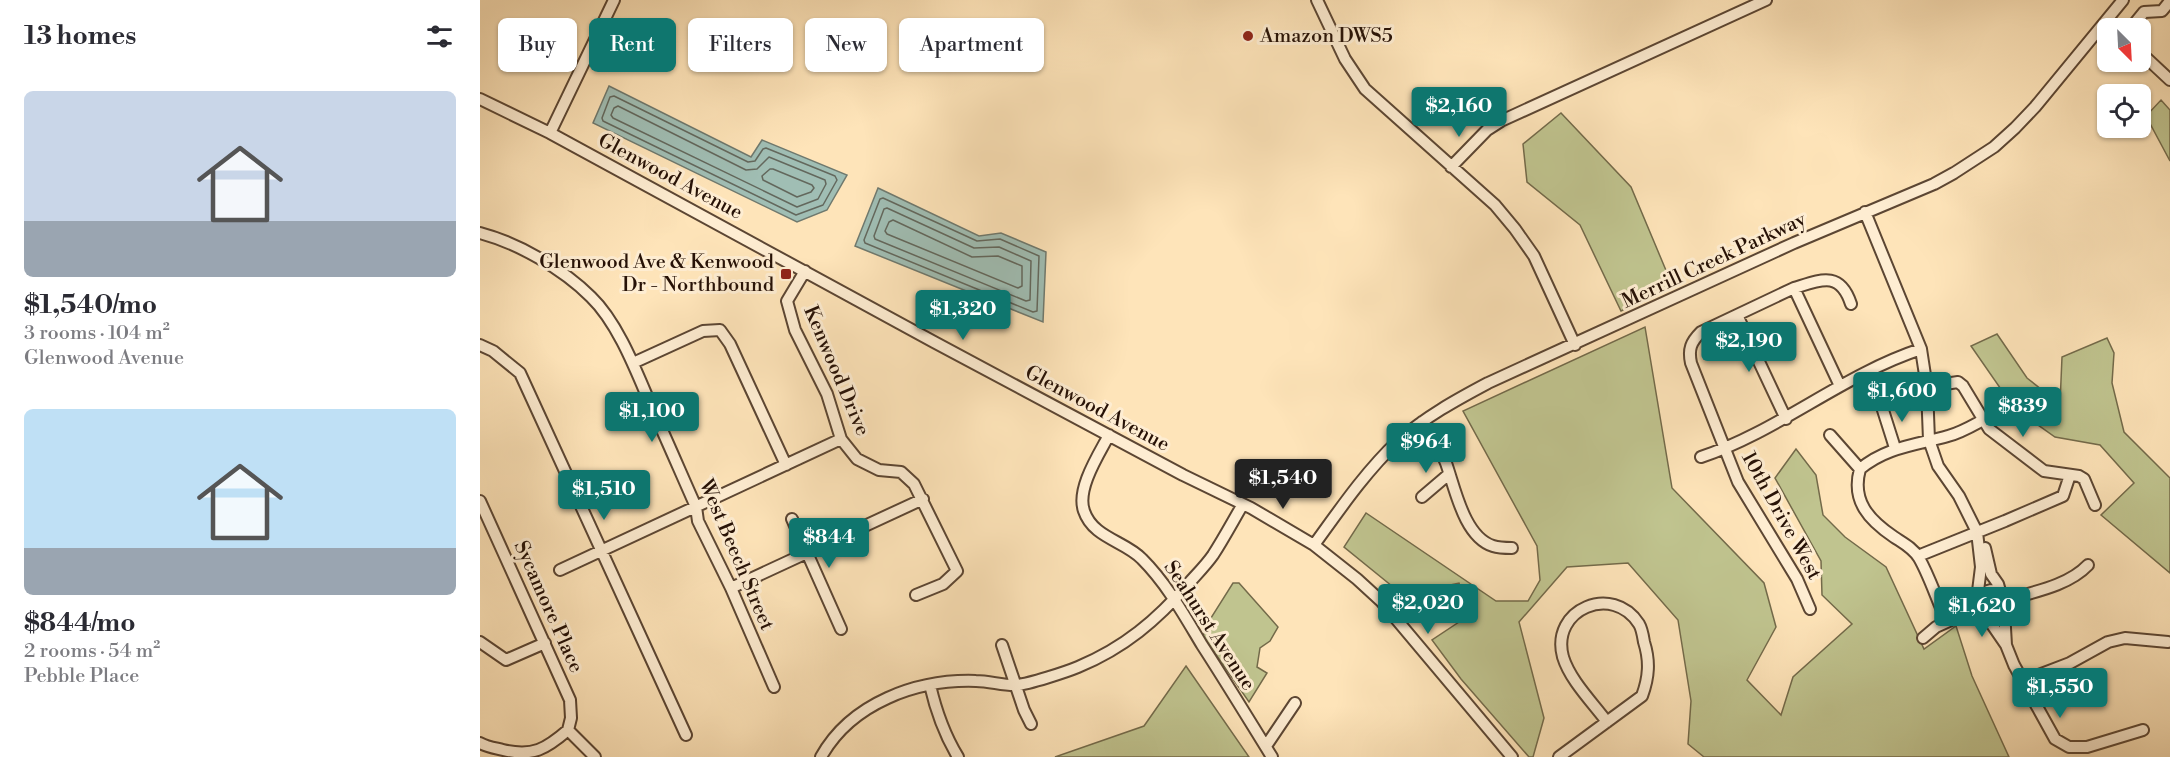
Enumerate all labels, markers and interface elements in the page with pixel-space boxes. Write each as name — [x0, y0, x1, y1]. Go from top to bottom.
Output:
chip: Buy — [498, 18, 577, 72]
chip: Rent — [589, 18, 676, 72]
chip: Filters — [688, 18, 793, 72]
chip: New — [805, 18, 887, 72]
chip: Apartment — [899, 18, 1044, 72]
north arrow — [2097, 18, 2151, 72]
map controls — [2097, 18, 2151, 138]
text: 13 homes — [24, 20, 136, 52]
icon: filters — [423, 20, 456, 53]
place label: Amazon DWS5 — [1259, 24, 1393, 49]
marker: Amazon DWS5 — [1241, 29, 1255, 43]
button: locate — [2097, 84, 2151, 138]
pin: $2,160 — [1410, 87, 1508, 138]
text: $2,160 — [1426, 94, 1492, 119]
street label: Glenwood Avenue — [593, 128, 747, 226]
icon: home — [186, 130, 294, 238]
street label: Merrill Creek Parkway — [1618, 207, 1810, 315]
place label: Glenwood Ave & Kenwood Dr - Northbound — [539, 250, 775, 298]
marker: Glenwood Ave & Kenwood Dr - Northbound — [779, 267, 793, 281]
text: $1,540/mo — [24, 289, 157, 321]
pin: $1,320 — [914, 290, 1012, 341]
text: $1,320 — [930, 297, 996, 322]
street label: Kenwood Drive — [797, 302, 875, 440]
text: 3 rooms · 104 m² — [24, 321, 170, 346]
pin: $2,190 — [1700, 322, 1798, 373]
text: $2,190 — [1715, 329, 1783, 354]
text: Glenwood Avenue — [24, 346, 184, 371]
street label: Glenwood Avenue — [1020, 360, 1174, 458]
pin: $1,600 — [1853, 372, 1951, 423]
text: $1,600 — [1867, 379, 1937, 404]
pin: $839 — [1987, 387, 2059, 438]
pin: $1,100 — [603, 392, 701, 443]
text: $839 — [1998, 394, 2048, 419]
text: $1,100 — [619, 399, 685, 424]
pin: $964 — [1390, 423, 1462, 474]
text: $964 — [1401, 430, 1451, 455]
icon: home — [186, 448, 294, 556]
street label: 10th Drive West — [1735, 448, 1827, 584]
pin: $1,540 — [1234, 459, 1332, 510]
text: $1,540 — [1249, 466, 1317, 491]
pin: $1,510 — [555, 470, 653, 521]
street label: West Beech Street — [693, 475, 779, 634]
text: $1,510 — [572, 477, 636, 502]
pin: $844 — [793, 518, 865, 569]
text: $844 — [803, 525, 855, 550]
street label: Sycamore Place — [508, 537, 588, 677]
street label: Seahurst Avenue — [1158, 556, 1260, 696]
pin: $2,020 — [1379, 584, 1477, 635]
pin: $1,620 — [1933, 587, 2031, 638]
text: $2,020 — [1392, 591, 1464, 616]
text: $1,620 — [1948, 594, 2016, 619]
text: $844/mo — [24, 607, 136, 639]
text: 2 rooms · 54 m² — [24, 639, 160, 664]
text: Pebble Place — [24, 664, 139, 689]
pin: $1,550 — [2011, 668, 2109, 719]
text: $1,550 — [2026, 675, 2094, 700]

